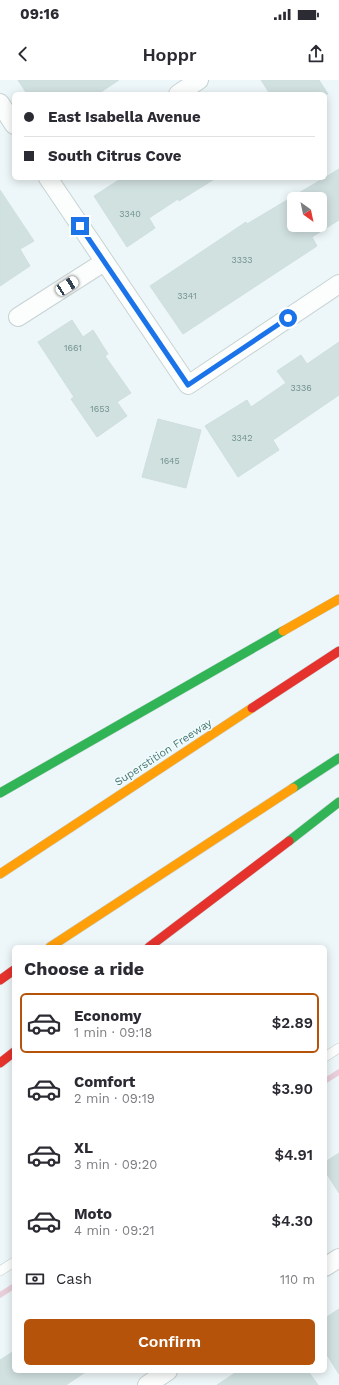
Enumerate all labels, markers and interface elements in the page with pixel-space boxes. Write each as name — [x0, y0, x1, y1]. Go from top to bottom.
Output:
text: 09:16 — [20, 5, 59, 23]
icon: back — [12, 43, 34, 65]
icon: share — [305, 43, 327, 65]
text: Hoppr — [142, 44, 197, 65]
text: East Isabella Avenue — [48, 108, 201, 126]
text: South Citrus Cove — [48, 147, 181, 165]
north arrow — [287, 192, 327, 232]
map controls — [287, 192, 327, 232]
house number: 3340 — [119, 209, 141, 219]
route end — [71, 217, 89, 235]
house number: 3333 — [232, 255, 253, 265]
car — [54, 274, 80, 298]
house number: 3341 — [177, 291, 197, 301]
route start — [279, 309, 297, 327]
house number: 1661 — [64, 343, 82, 353]
house number: 3336 — [290, 383, 312, 393]
house number: 1653 — [90, 404, 110, 414]
house number: 3342 — [231, 433, 253, 443]
house number: 1645 — [160, 456, 180, 466]
street label: Superstition Freeway — [112, 716, 215, 789]
text: Choose a ride — [24, 958, 144, 979]
icon: car — [26, 1005, 62, 1041]
text: Economy — [74, 1007, 141, 1025]
text: $2.89 — [272, 1014, 313, 1032]
text: 1 min · 09:18 — [74, 1025, 152, 1040]
icon: car — [26, 1071, 62, 1107]
text: Comfort — [74, 1073, 135, 1091]
text: $3.90 — [272, 1080, 313, 1098]
text: 2 min · 09:19 — [74, 1091, 155, 1106]
icon: car — [26, 1137, 62, 1173]
text: XL — [74, 1139, 93, 1157]
text: $4.91 — [274, 1146, 313, 1164]
text: 3 min · 09:20 — [74, 1157, 157, 1172]
icon: car — [26, 1203, 62, 1239]
text: Moto — [74, 1205, 112, 1223]
text: $4.30 — [272, 1212, 313, 1230]
text: 4 min · 09:21 — [74, 1223, 155, 1238]
icon: cash — [24, 1268, 46, 1290]
text: Cash — [56, 1270, 92, 1288]
text: 110 m — [280, 1272, 315, 1287]
button: Confirm — [24, 1319, 315, 1365]

